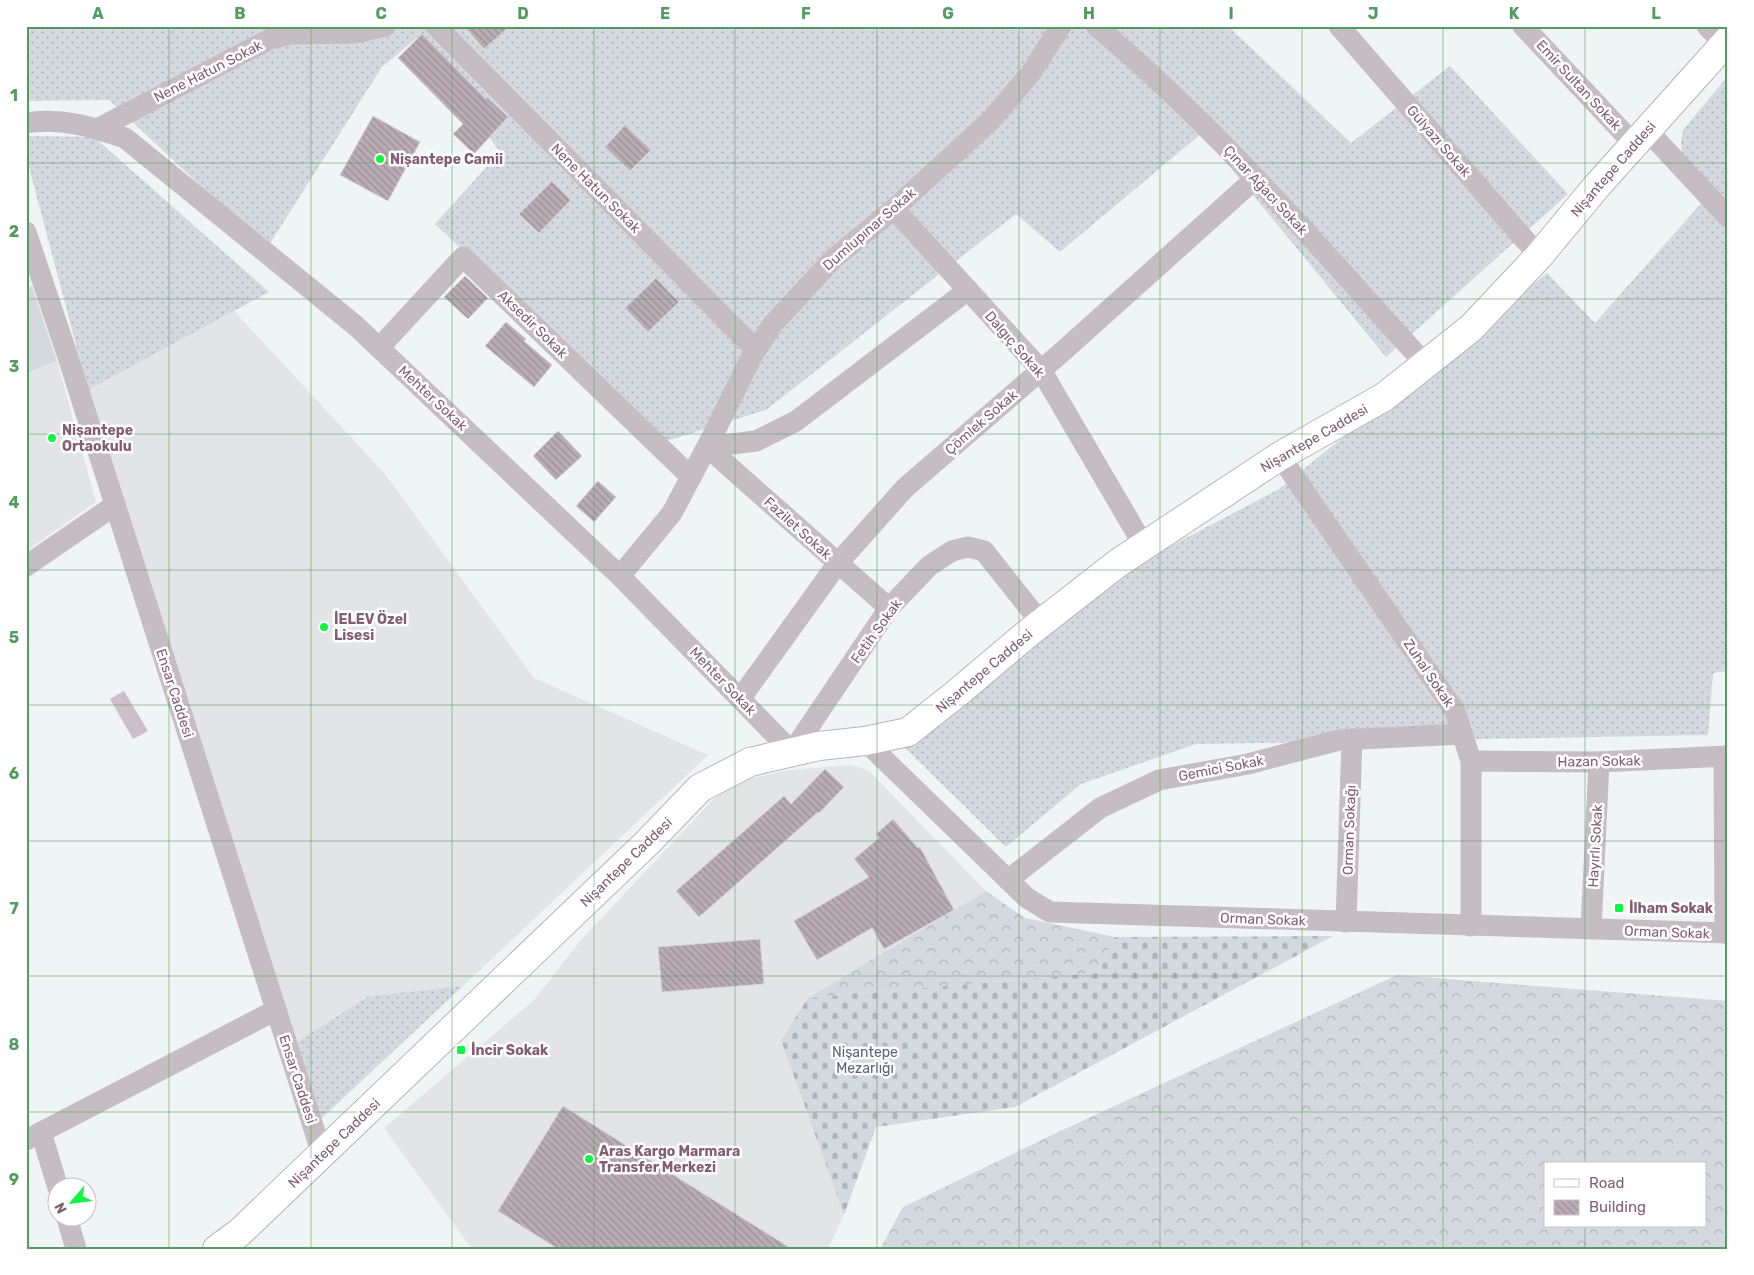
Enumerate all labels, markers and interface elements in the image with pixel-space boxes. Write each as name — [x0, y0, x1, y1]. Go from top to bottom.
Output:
text: A — [92, 4, 104, 23]
text: B — [234, 4, 246, 23]
text: C — [375, 4, 387, 23]
text: D — [517, 4, 529, 23]
text: E — [660, 4, 670, 23]
text: F — [801, 4, 811, 23]
text: G — [942, 4, 954, 23]
text: H — [1083, 4, 1095, 23]
text: I — [1228, 4, 1234, 23]
text: J — [1368, 4, 1378, 23]
text: K — [1509, 4, 1520, 23]
text: L — [1651, 4, 1661, 23]
street label: Nene Hatun Sokak — [151, 36, 266, 106]
street label: Emir Sultan Sokak — [1532, 37, 1625, 135]
text: 1 — [10, 86, 18, 105]
street label: Gülyazı Sokak — [1403, 102, 1475, 181]
street label: Nişantepe Caddesi — [1567, 118, 1660, 221]
street label: Nene Hatun Sokak — [547, 140, 644, 237]
street label: Çınar Ağacı Sokak — [1220, 142, 1312, 239]
place label: Nişantepe Camii — [390, 151, 503, 168]
marker: Nişantepe Camii — [374, 153, 386, 165]
street label: Dumlupınar Sokak — [819, 184, 920, 274]
text: 2 — [9, 222, 19, 241]
street label: Aksedir Sokak — [494, 287, 572, 362]
street label: Dalgıç Sokak — [981, 308, 1049, 382]
text: 3 — [9, 357, 19, 376]
street label: Mehter Sokak — [395, 362, 471, 435]
street label: Çömlek Sokak — [942, 386, 1022, 458]
street label: Nişantepe Caddesi — [1257, 401, 1371, 476]
place label: Nişantepe Ortaokulu — [62, 422, 133, 455]
marker: Nişantepe Ortaokulu — [46, 432, 58, 444]
text: 4 — [9, 493, 20, 512]
street label: Fazilet Sokak — [760, 494, 835, 564]
street label: Fetih Sokak — [847, 595, 906, 667]
place label: İELEV Özel Lisesi — [334, 610, 407, 644]
marker: İELEV Özel Lisesi — [318, 621, 330, 633]
street label: Nişantepe Caddesi — [932, 626, 1036, 717]
text: 5 — [9, 628, 19, 647]
street label: Zuhal Sokak — [1400, 636, 1458, 711]
street label: Mehter Sokak — [686, 644, 760, 719]
street label: Ensar Caddesi — [152, 647, 197, 740]
street label: Gemici Sokak — [1177, 752, 1266, 785]
street label: Hazan Sokak — [1557, 752, 1642, 771]
text: 6 — [9, 764, 19, 783]
street label: Orman Sokağı — [1339, 785, 1360, 875]
street label: Hayırlı Sokak — [1585, 803, 1606, 888]
street label: Nişantepe Caddesi — [577, 814, 676, 911]
text: 7 — [9, 899, 19, 918]
place label: İlham Sokak — [1629, 899, 1714, 917]
marker: İlham Sokak — [1613, 902, 1625, 914]
street label: Orman Sokak — [1220, 910, 1307, 930]
street label: Orman Sokak — [1624, 923, 1711, 943]
street label: Ensar Caddesi — [275, 1033, 320, 1126]
text: 8 — [9, 1035, 20, 1054]
place label: İncir Sokak — [471, 1041, 549, 1059]
marker: İncir Sokak — [455, 1044, 467, 1056]
park label: Nişantepe Mezarlığı — [832, 1044, 898, 1077]
street label: Nişantepe Caddesi — [285, 1095, 384, 1192]
place label: Aras Kargo Marmara Transfer Merkezi — [599, 1143, 740, 1176]
marker: Aras Kargo Marmara Transfer Merkezi — [583, 1153, 595, 1165]
legend — [1544, 1162, 1706, 1228]
text: 9 — [9, 1170, 19, 1189]
text: Road — [1589, 1174, 1625, 1192]
north arrow — [48, 1178, 98, 1228]
text: Building — [1589, 1198, 1646, 1216]
text: N — [51, 1199, 71, 1216]

